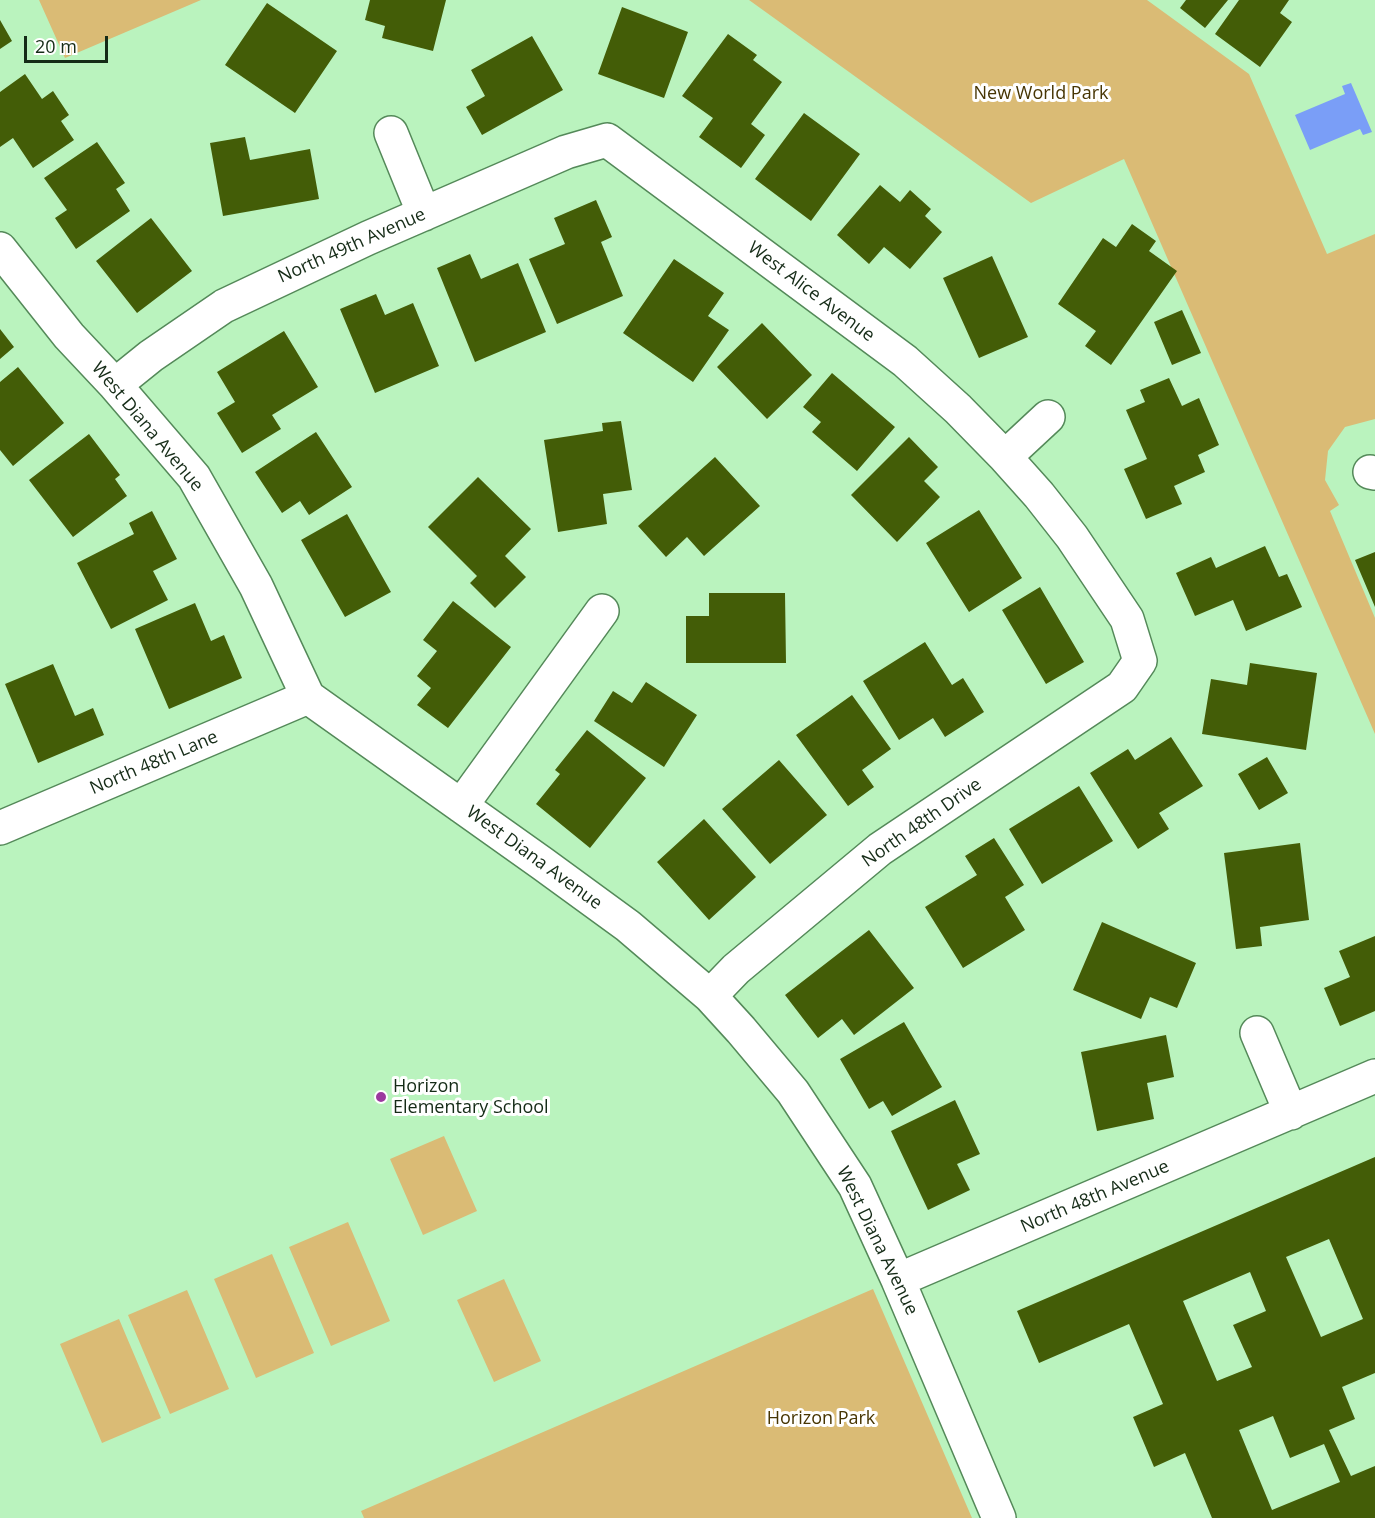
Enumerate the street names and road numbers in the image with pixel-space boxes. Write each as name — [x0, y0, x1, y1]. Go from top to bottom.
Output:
street label: North 49th Avenue — [275, 204, 429, 288]
street label: West Alice Avenue — [743, 237, 879, 347]
street label: West Diana Avenue — [87, 358, 207, 496]
street label: North 48th Lane — [87, 726, 221, 800]
street label: North 48th Drive — [858, 774, 986, 872]
street label: West Diana Avenue — [462, 802, 606, 914]
street label: North 48th Avenue — [1017, 1156, 1173, 1238]
street label: West Diana Avenue — [832, 1163, 922, 1319]

